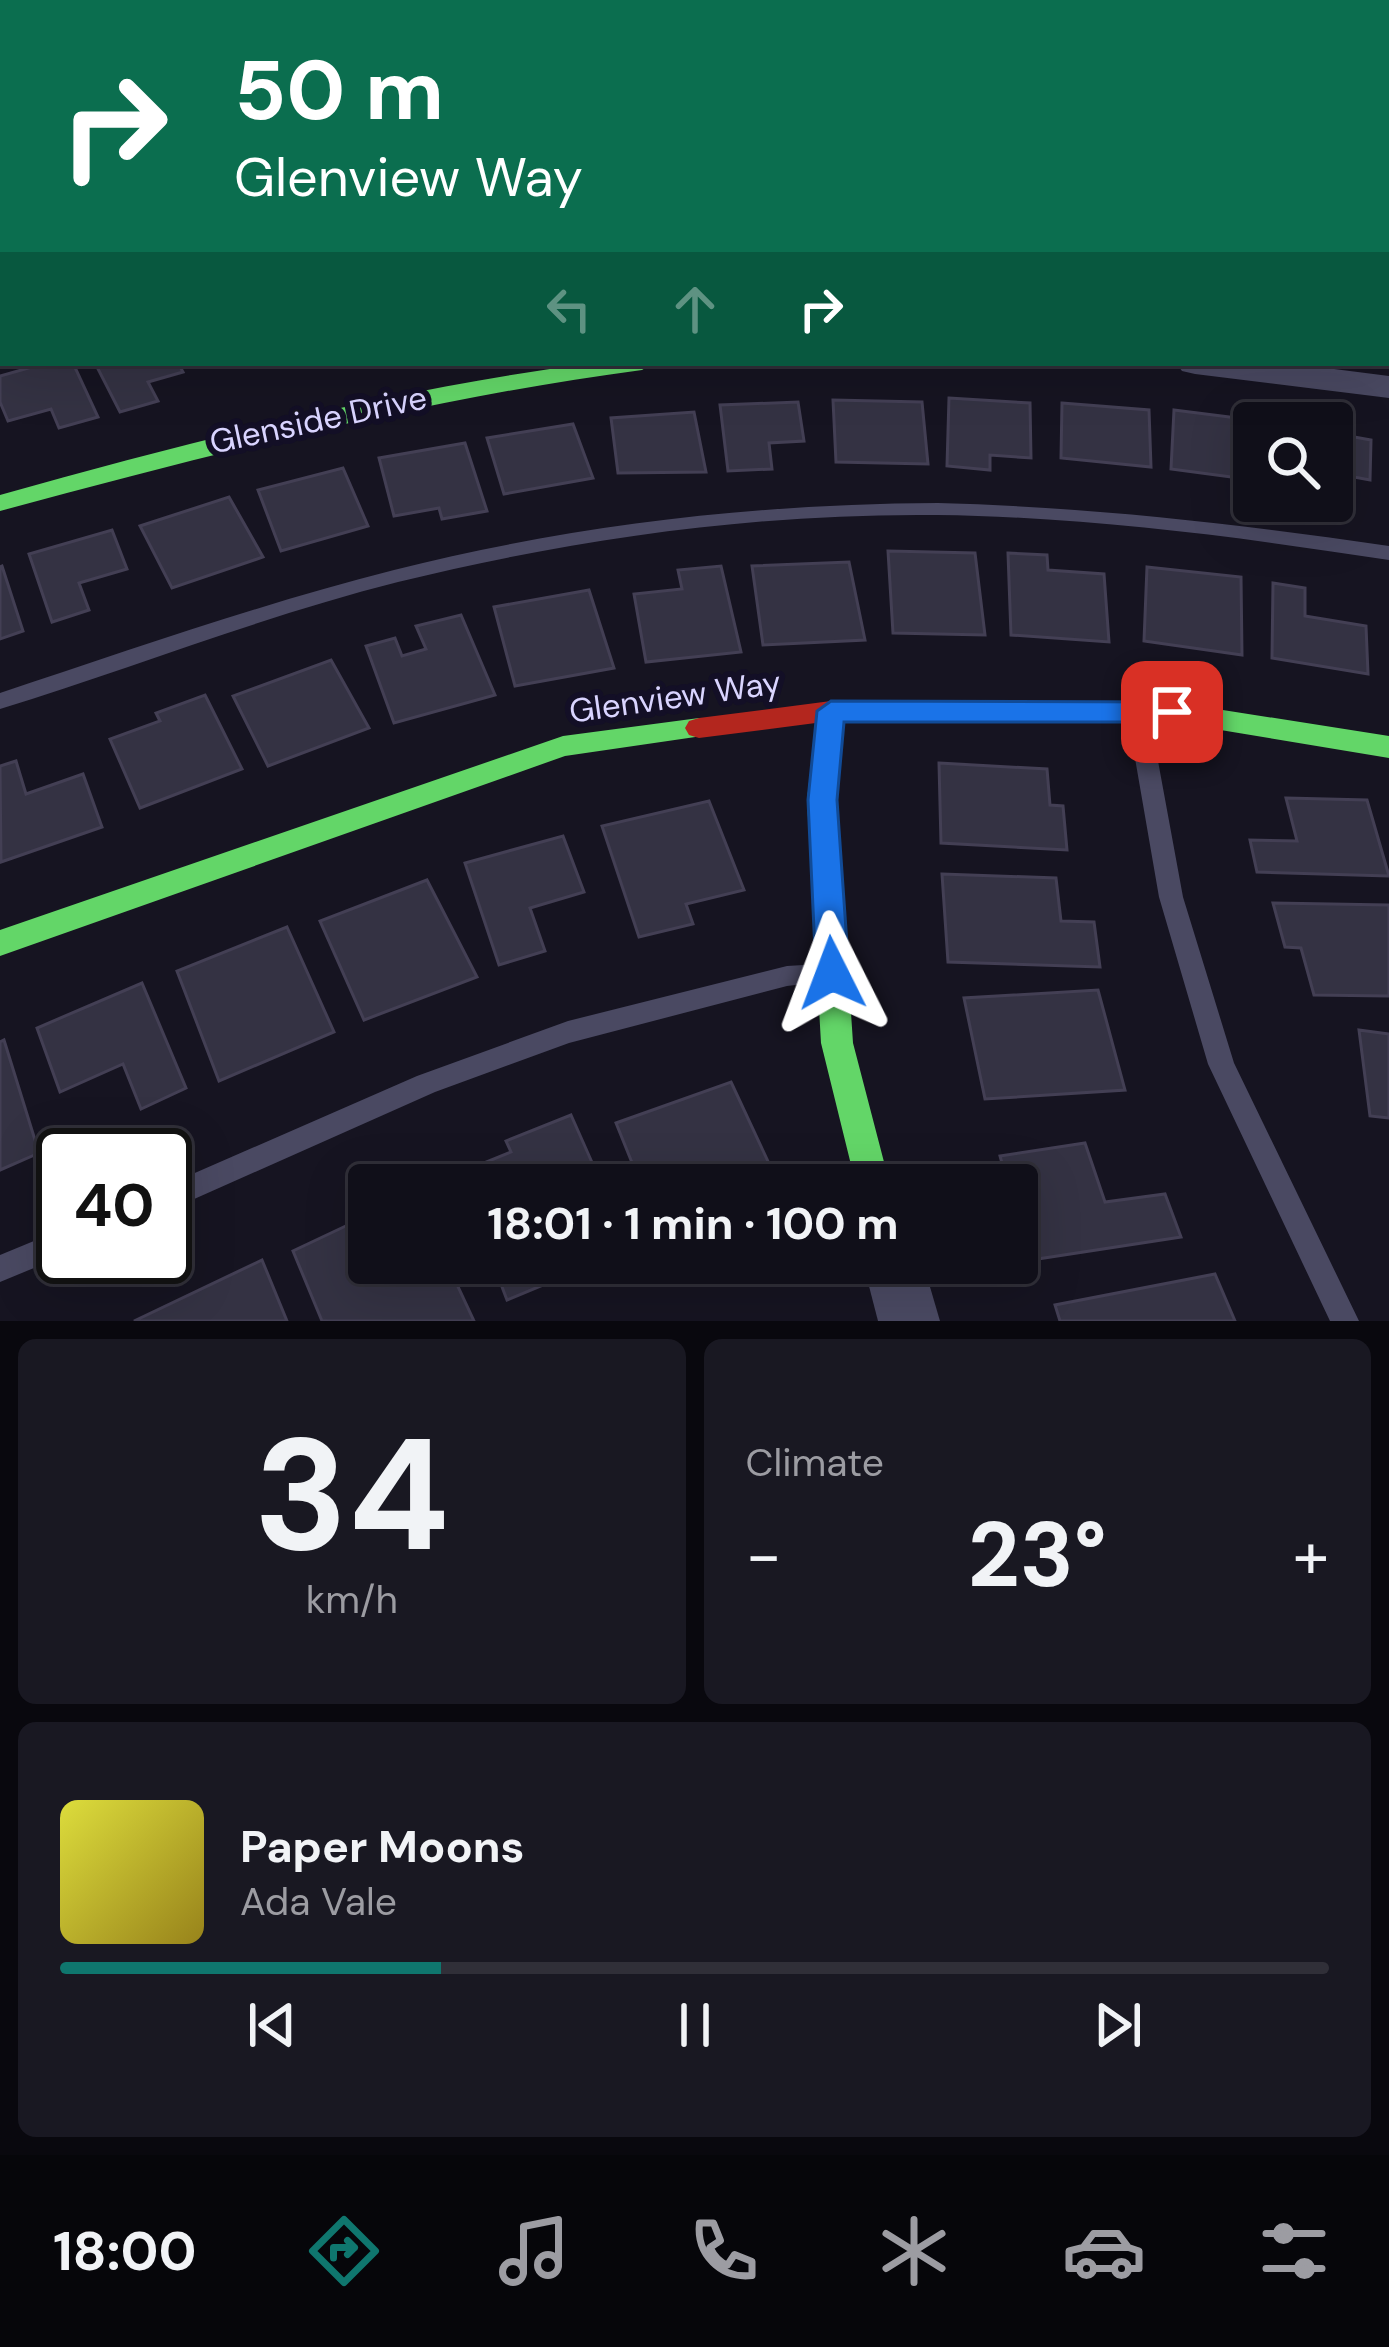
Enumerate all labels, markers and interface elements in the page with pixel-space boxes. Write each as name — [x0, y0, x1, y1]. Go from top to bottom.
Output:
text: 50 m — [234, 36, 444, 145]
icon: right — [36, 48, 192, 204]
text: Glenview Way — [234, 142, 583, 213]
icon: left — [536, 276, 602, 342]
icon: ahead — [662, 276, 728, 342]
icon: right — [788, 276, 854, 342]
street label: Glenside Drive — [206, 375, 431, 463]
map controls — [1233, 402, 1353, 522]
button: search — [1233, 402, 1353, 522]
street label: Glenview Way — [567, 660, 784, 733]
pin — [1121, 661, 1223, 763]
icon: arrive — [1139, 679, 1205, 745]
position arrow — [769, 910, 895, 1036]
speed limit sign: 40 — [36, 1128, 192, 1284]
text: 18:01 · 1 min · 100 m — [487, 1194, 899, 1253]
text: 34 — [254, 1394, 449, 1597]
text: Climate — [746, 1437, 884, 1488]
text: 23° — [968, 1497, 1107, 1614]
text: − — [746, 1513, 782, 1598]
text: + — [1293, 1513, 1329, 1598]
text: km/h — [306, 1574, 398, 1625]
text: Paper Moons — [240, 1817, 525, 1876]
text: Ada Vale — [240, 1876, 397, 1927]
icon: previous — [239, 1992, 305, 2058]
icon: pause — [662, 1992, 728, 2058]
icon: next — [1085, 1992, 1151, 2058]
icon: directions — [302, 2209, 386, 2293]
icon: music — [492, 2209, 576, 2293]
icon: phone — [682, 2209, 766, 2293]
icon: climate — [872, 2209, 956, 2293]
icon: car — [1062, 2209, 1146, 2293]
icon: filters — [1252, 2209, 1336, 2293]
text: 18:00 — [53, 2216, 197, 2287]

